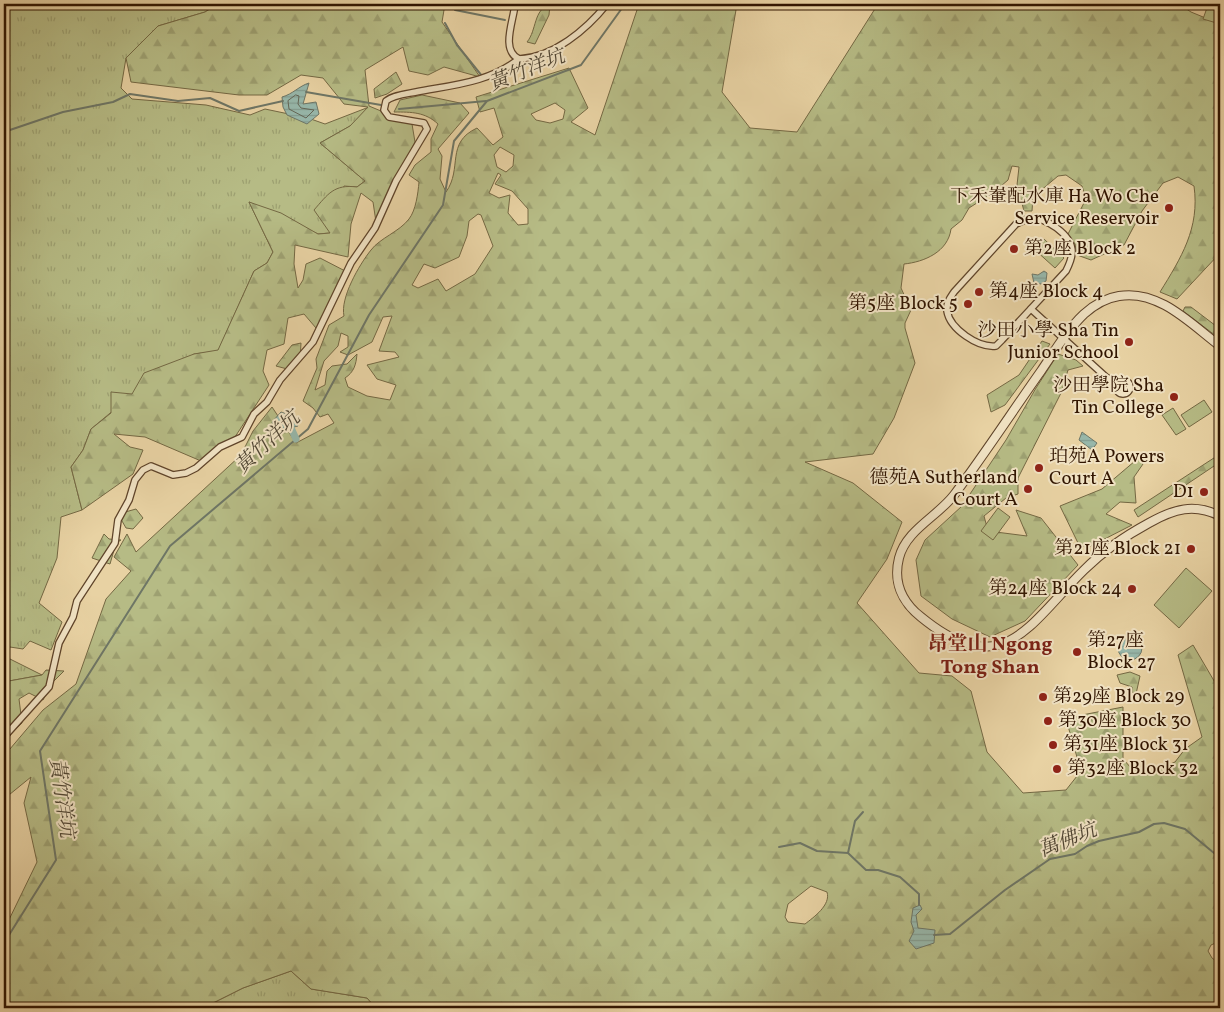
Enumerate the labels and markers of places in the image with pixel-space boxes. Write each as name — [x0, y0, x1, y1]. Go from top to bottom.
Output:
place label: 下禾輋配水庫 Ha Wo Che Service Reservoir — [950, 184, 1159, 232]
marker: 下禾輋配水庫 Ha Wo Che Service Reservoir — [1163, 202, 1175, 214]
place label: 第2座 Block 2 — [1024, 236, 1136, 262]
marker: 第2座 Block 2 — [1008, 243, 1020, 255]
place label: 第4座 Block 4 — [989, 279, 1103, 305]
marker: 第4座 Block 4 — [973, 286, 985, 298]
place label: 第5座 Block 5 — [848, 291, 958, 317]
marker: 第5座 Block 5 — [962, 298, 974, 310]
place label: 沙田小學 Sha Tin Junior School — [977, 318, 1119, 366]
marker: 沙田小學 Sha Tin Junior School — [1123, 336, 1135, 348]
place label: 沙田學院 Sha Tin College — [1053, 373, 1164, 421]
marker: 沙田學院 Sha Tin College — [1168, 391, 1180, 403]
place label: 珀苑A Powers Court A — [1049, 444, 1164, 492]
marker: 珀苑A Powers Court A — [1033, 462, 1045, 474]
place label: 德苑A Sutherland Court A — [869, 465, 1018, 513]
place label: D1 — [1173, 479, 1194, 505]
marker: 德苑A Sutherland Court A — [1022, 483, 1034, 495]
marker: D1 — [1198, 486, 1210, 498]
place label: 第21座 Block 21 — [1054, 536, 1181, 562]
marker: 第21座 Block 21 — [1185, 543, 1197, 555]
place label: 第24座 Block 24 — [988, 576, 1122, 602]
marker: 第24座 Block 24 — [1126, 583, 1138, 595]
place label: 第27座 Block 27 — [1087, 628, 1156, 676]
marker: 第27座 Block 27 — [1071, 646, 1083, 658]
place label: 第29座 Block 29 — [1053, 684, 1184, 710]
marker: 第29座 Block 29 — [1037, 691, 1049, 703]
place label: 第30座 Block 30 — [1058, 708, 1191, 734]
marker: 第30座 Block 30 — [1042, 715, 1054, 727]
place label: 第31座 Block 31 — [1063, 732, 1189, 758]
marker: 第31座 Block 31 — [1047, 739, 1059, 751]
place label: 第32座 Block 32 — [1067, 756, 1199, 782]
marker: 第32座 Block 32 — [1051, 763, 1063, 775]

